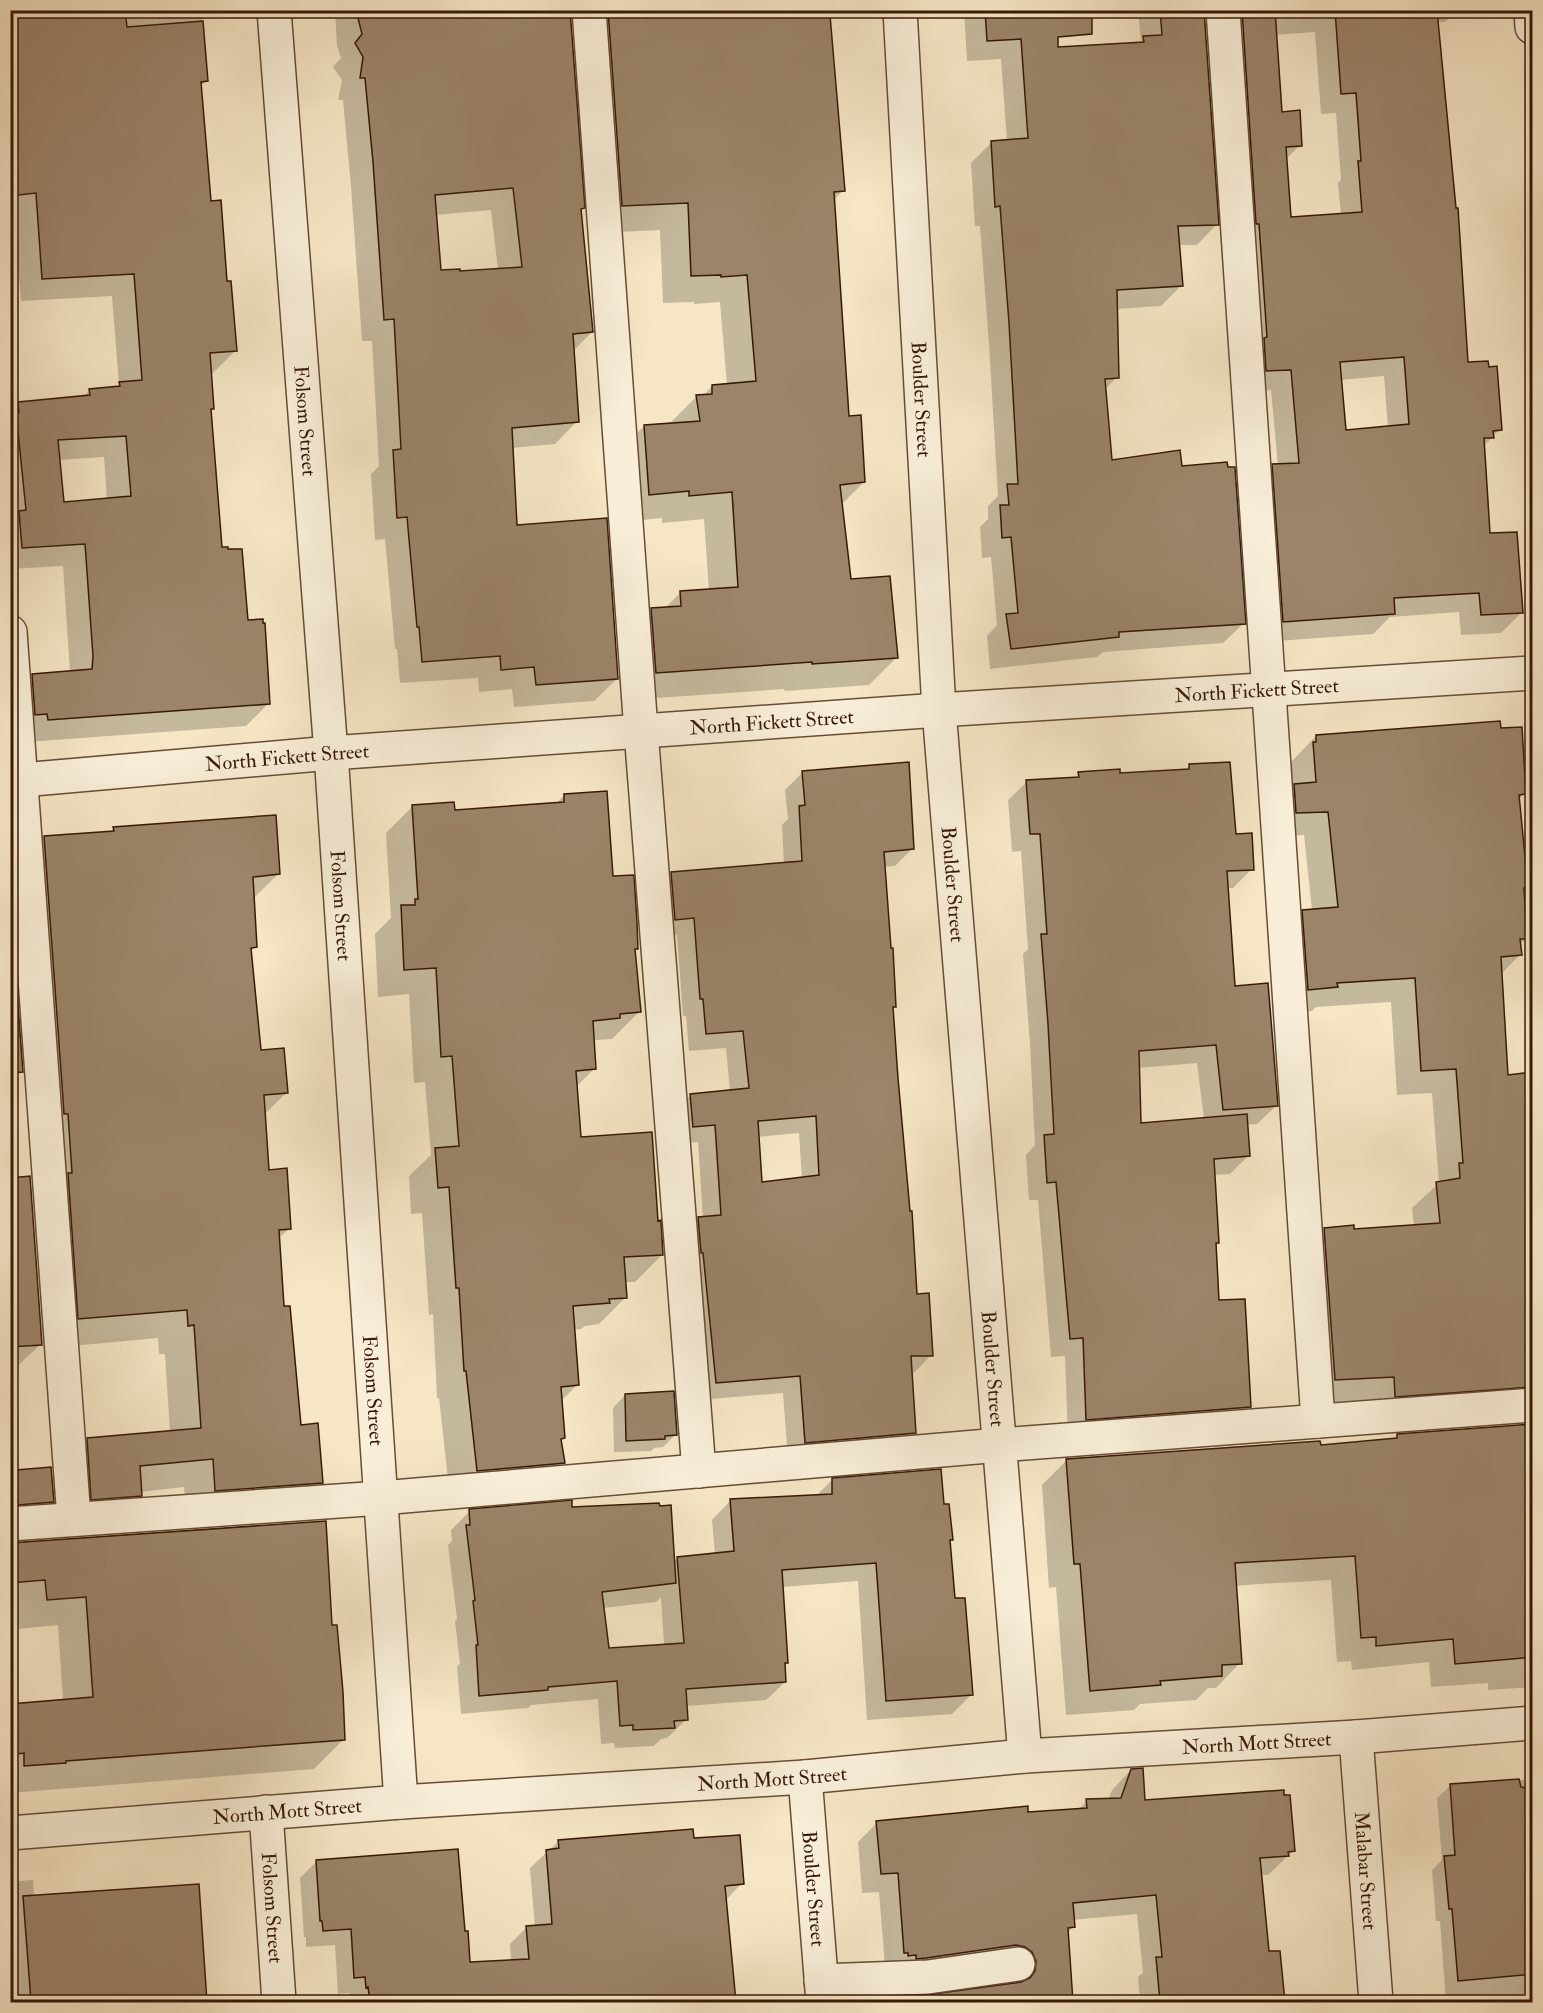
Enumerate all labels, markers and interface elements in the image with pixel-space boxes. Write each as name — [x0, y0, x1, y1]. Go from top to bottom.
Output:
street label: Boulder Street — [906, 341, 937, 459]
street label: Folsom Street — [289, 364, 322, 478]
street label: North Fickett Street — [1174, 673, 1340, 708]
street label: North Fickett Street — [689, 704, 855, 740]
street label: North Fickett Street — [204, 738, 370, 776]
street label: Boulder Street — [936, 825, 971, 944]
street label: Folsom Street — [325, 849, 357, 962]
street label: Boulder Street — [976, 1310, 1010, 1428]
street label: Folsom Street — [357, 1334, 390, 1447]
street label: North Mott Street — [1181, 1726, 1333, 1759]
street label: North Mott Street — [697, 1761, 848, 1796]
street label: North Mott Street — [211, 1793, 363, 1829]
street label: Malabar Street — [1349, 1810, 1383, 1931]
street label: Boulder Street — [797, 1830, 831, 1948]
street label: Folsom Street — [256, 1851, 289, 1965]

